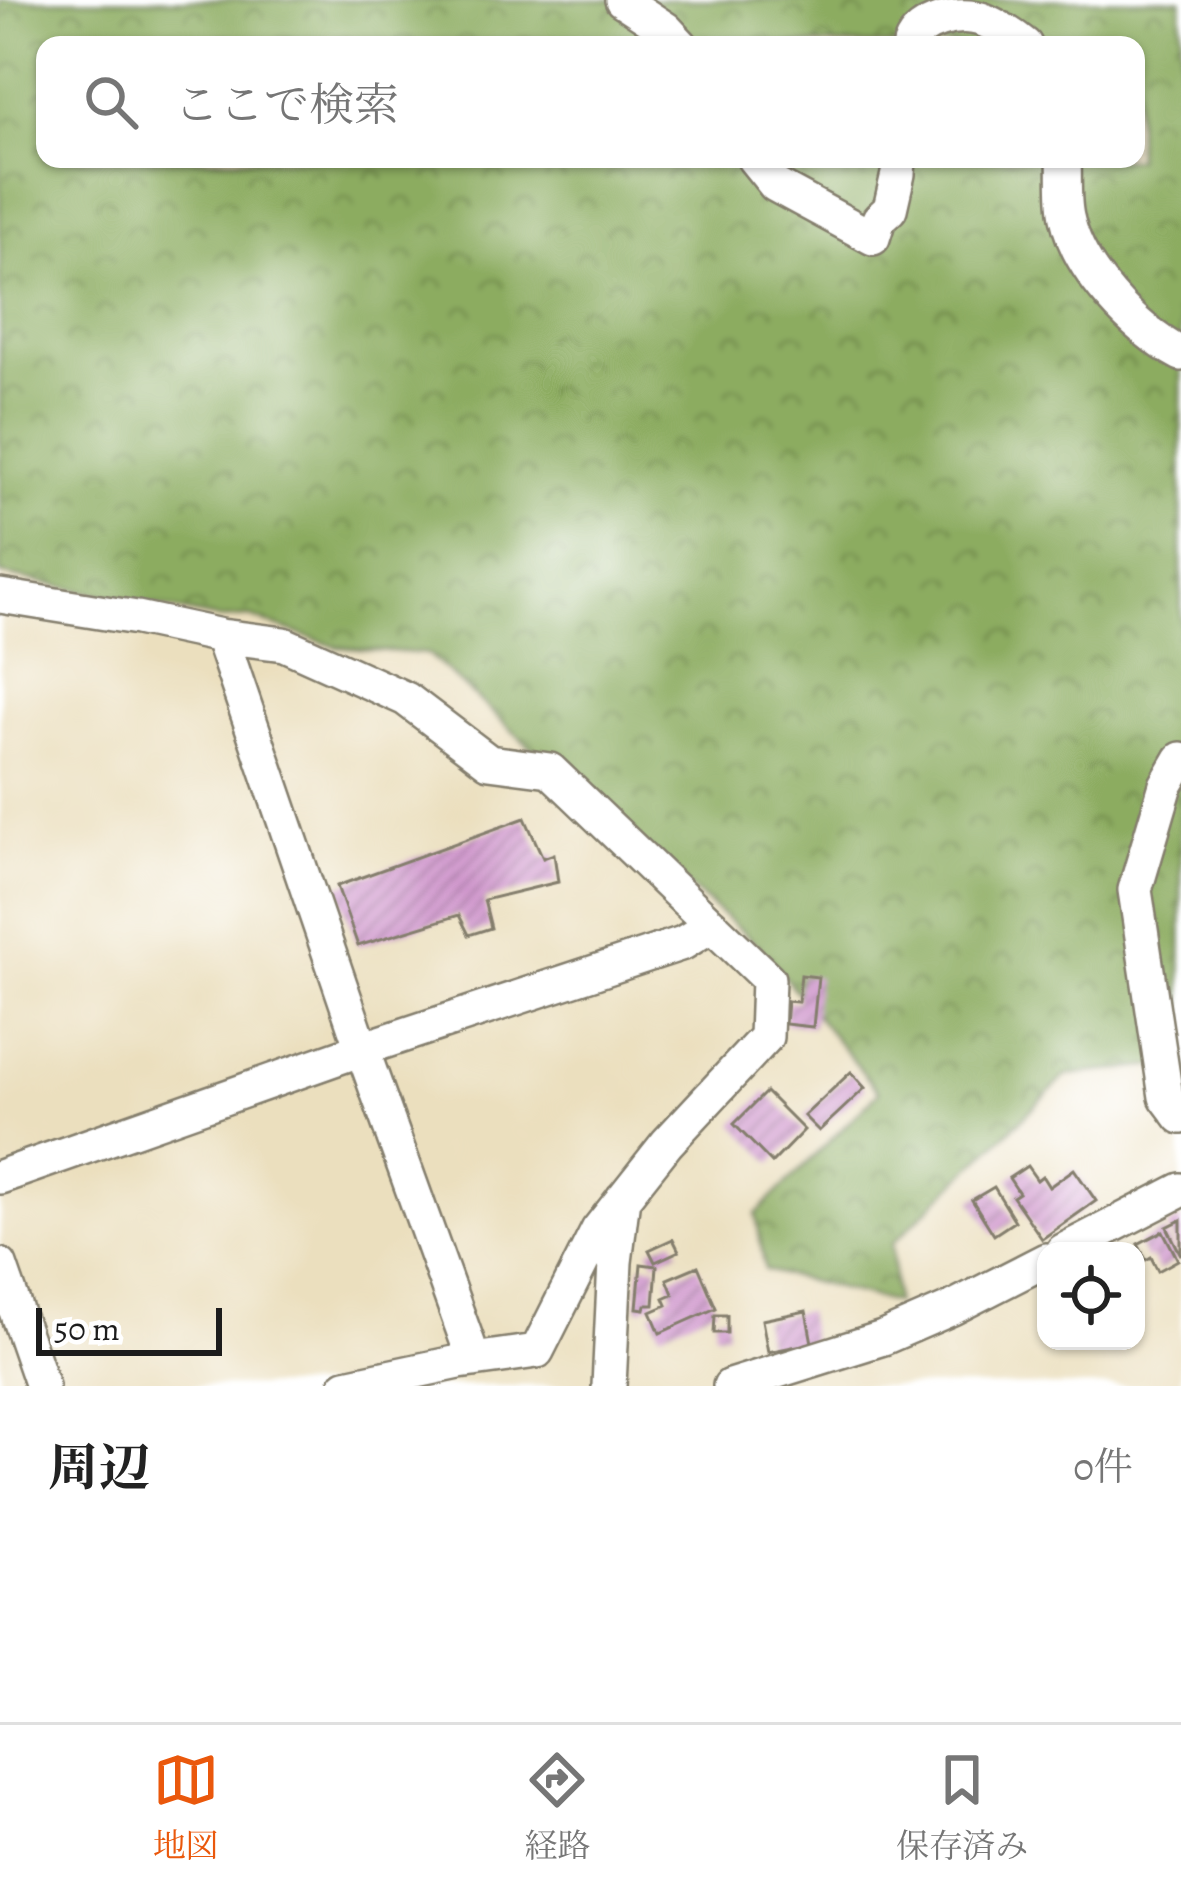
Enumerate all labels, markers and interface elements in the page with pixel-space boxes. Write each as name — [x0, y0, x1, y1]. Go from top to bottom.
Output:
search box — [36, 36, 1145, 168]
icon: search — [78, 69, 144, 135]
text: ここで検索 — [174, 74, 399, 136]
map controls — [1037, 1242, 1145, 1350]
button: locate — [1037, 1242, 1145, 1350]
scale bar — [36, 1302, 222, 1355]
text: 50 m — [54, 1306, 120, 1351]
text: 周辺 — [48, 1433, 150, 1503]
text: 0件 — [1073, 1440, 1133, 1493]
tab: 地図 — [153, 1747, 219, 1868]
tab: 経路 — [524, 1747, 590, 1868]
tab: 保存済み — [896, 1747, 1028, 1868]

